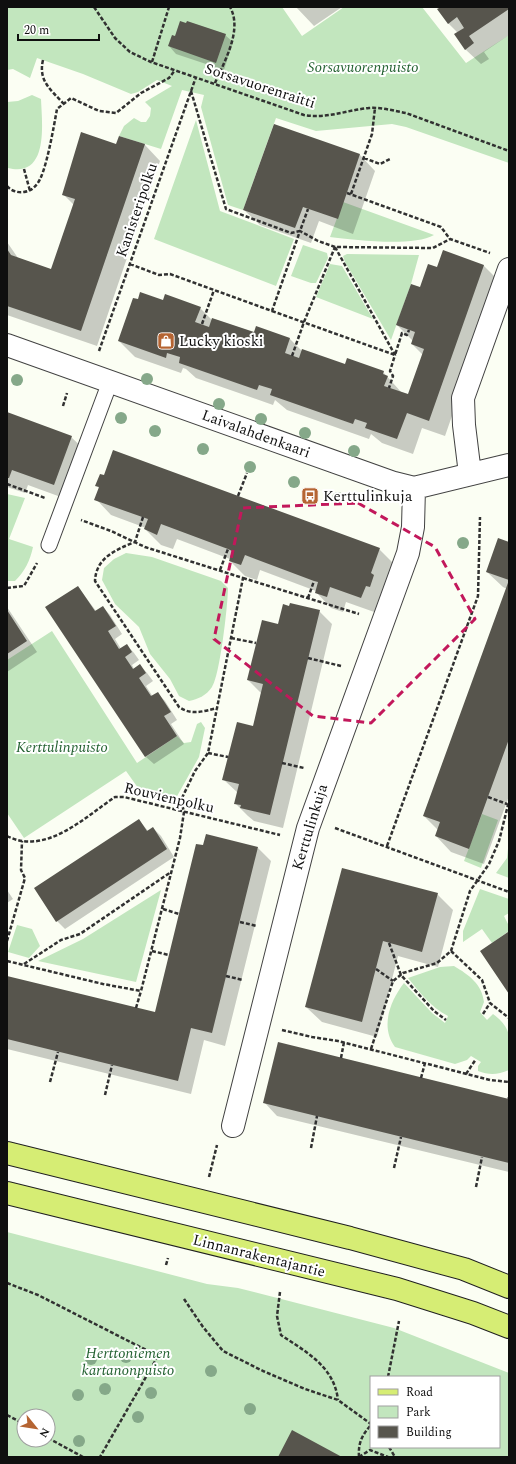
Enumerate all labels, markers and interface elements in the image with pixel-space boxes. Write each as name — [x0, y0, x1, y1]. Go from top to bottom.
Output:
scale bar — [18, 16, 99, 42]
text: 20 m — [24, 21, 49, 40]
park label: Sorsavuorenpuisto — [307, 56, 419, 79]
street label: Sorsavuorenraitti — [202, 57, 318, 115]
street label: Kanisteripolku — [110, 160, 164, 260]
place label: Lucky kioski — [179, 330, 264, 353]
shop icon: Lucky kioski — [156, 331, 176, 351]
street label: Laivalahdenkaari — [198, 404, 314, 464]
place label: Kerttulinkuja — [323, 485, 413, 508]
bus stop icon: Kerttulinkuja — [300, 486, 320, 506]
park label: Kerttulinpuisto — [16, 736, 108, 759]
street label: Rouvienpolku — [122, 776, 216, 820]
street label: Kerttulinkuja — [286, 780, 334, 873]
street label: Linnanrakentajantie — [190, 1228, 328, 1284]
park label: Herttoniemen kartanonpuisto — [82, 1342, 174, 1382]
legend — [370, 1376, 500, 1448]
text: Road — [406, 1383, 433, 1402]
text: Park — [406, 1403, 431, 1422]
north arrow — [16, 1408, 56, 1448]
text: Building — [406, 1423, 452, 1442]
text: N — [35, 1425, 54, 1441]

